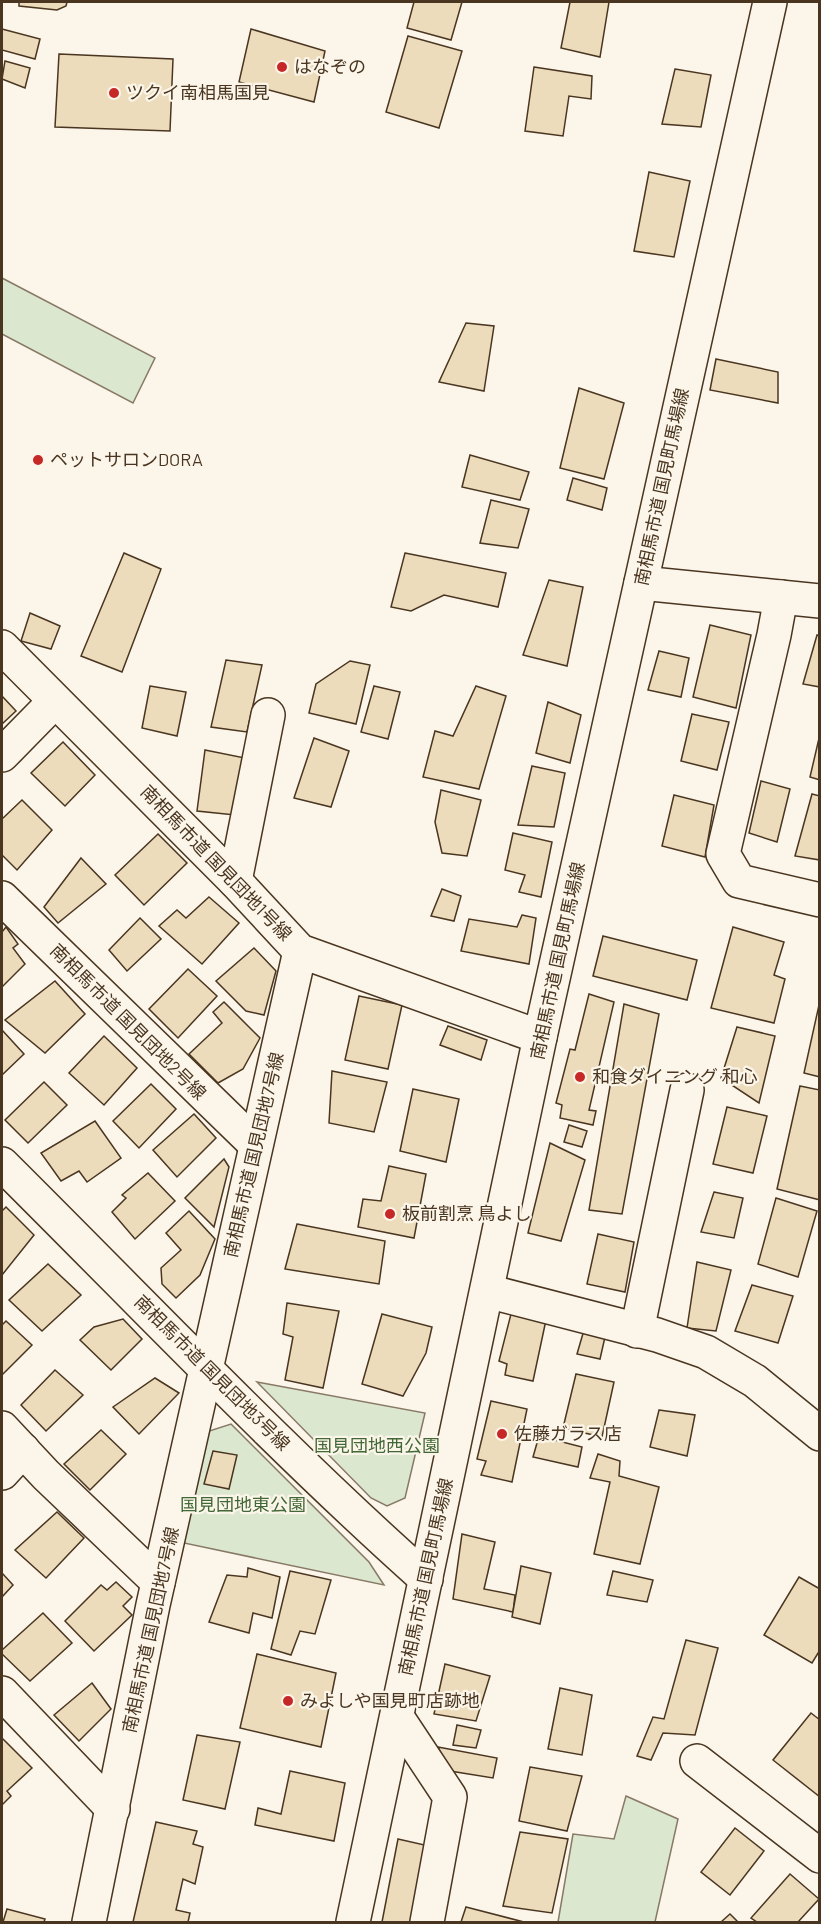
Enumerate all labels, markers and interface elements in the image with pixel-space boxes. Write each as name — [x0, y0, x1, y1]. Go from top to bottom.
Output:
place label: はなぞの — [294, 55, 366, 77]
marker: はなぞの — [275, 60, 289, 74]
place label: ツクイ南相馬国見 — [126, 81, 270, 103]
marker: ツクイ南相馬国見 — [107, 86, 121, 100]
street label: 南相馬市道 国見町馬場線 — [629, 386, 693, 588]
place label: ペットサロンDORA — [50, 448, 203, 470]
marker: ペットサロンDORA — [31, 453, 45, 467]
street label: 南相馬市道 国見団地1号線 — [137, 780, 297, 945]
street label: 南相馬市道 国見町馬場線 — [525, 860, 589, 1062]
street label: 南相馬市道 国見団地2号線 — [46, 939, 211, 1104]
street label: 南相馬市道 国見団地7号線 — [219, 1050, 287, 1260]
place label: 和食ダイニング 和心 — [592, 1065, 758, 1087]
marker: 和食ダイニング 和心 — [573, 1070, 587, 1084]
place label: 板前割烹 鳥よし — [402, 1202, 532, 1224]
marker: 板前割烹 鳥よし — [383, 1207, 397, 1221]
street label: 南相馬市道 国見団地3号線 — [130, 1290, 295, 1455]
place label: 佐藤ガラス店 — [514, 1422, 622, 1444]
marker: 佐藤ガラス店 — [495, 1427, 509, 1441]
park label: 国見団地西公園 — [314, 1434, 440, 1456]
street label: 南相馬市道 国見町馬場線 — [393, 1476, 457, 1678]
park label: 国見団地東公園 — [180, 1493, 306, 1515]
street label: 南相馬市道 国見団地7号線 — [117, 1525, 183, 1735]
place label: みよしや国見町店跡地 — [300, 1689, 480, 1711]
marker: みよしや国見町店跡地 — [281, 1694, 295, 1708]

